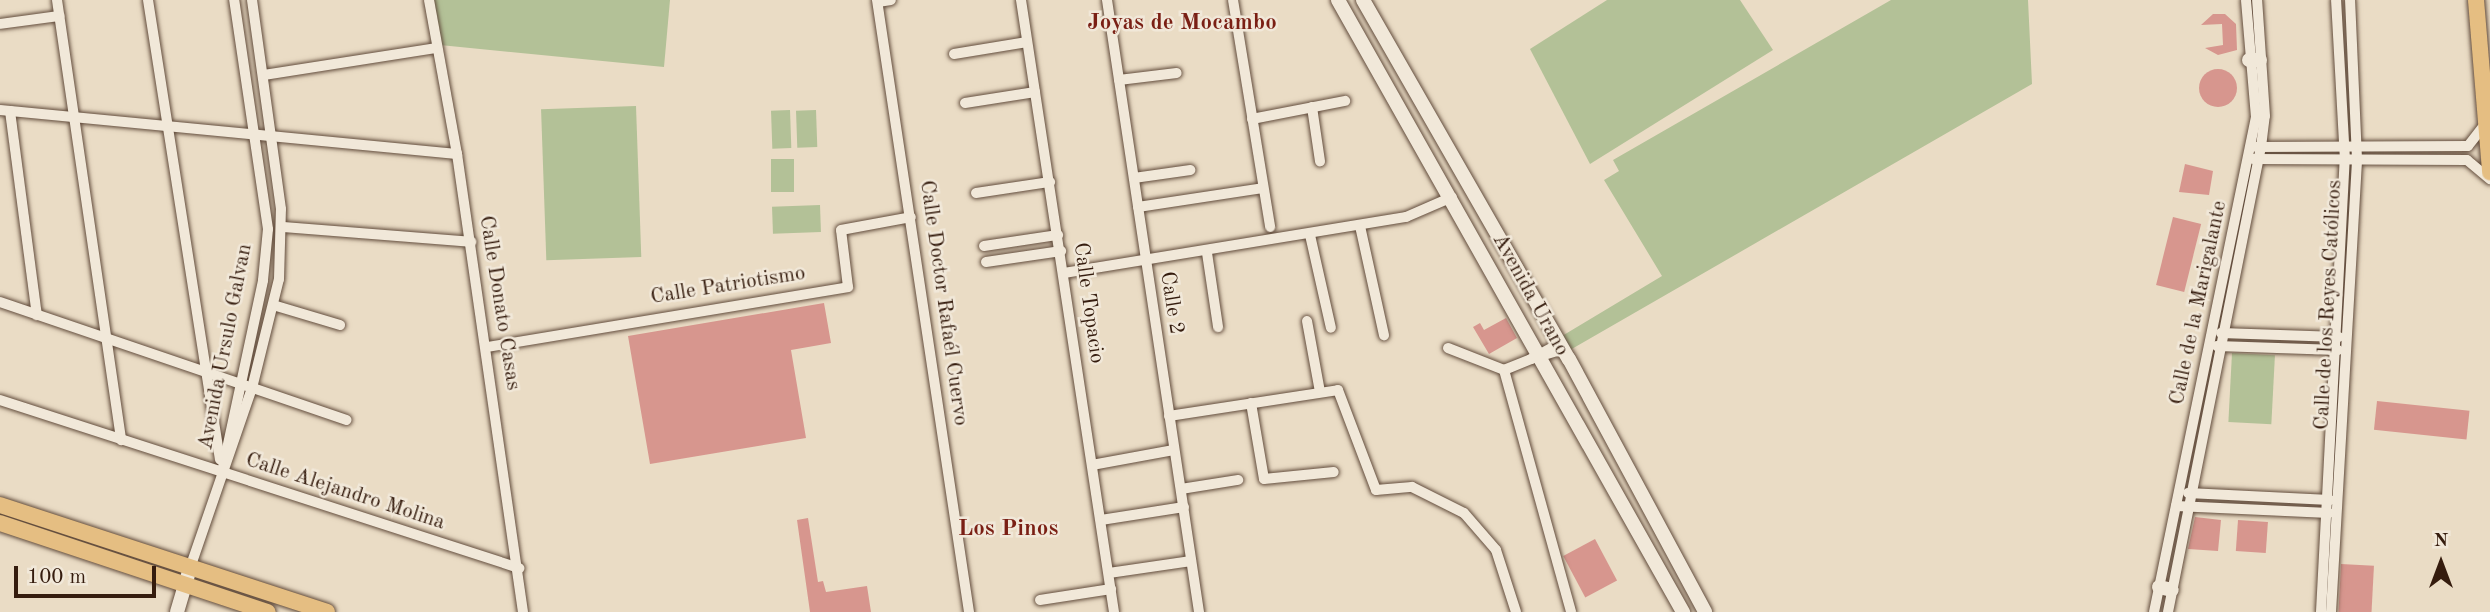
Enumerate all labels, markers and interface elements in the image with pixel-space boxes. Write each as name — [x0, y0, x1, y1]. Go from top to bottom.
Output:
district label: Joyas de Mocambo — [1087, 9, 1277, 37]
street label: Calle Doctor Rafaél Cuervo — [913, 179, 973, 427]
street label: Calle de los Reyes Católicos — [2310, 179, 2348, 431]
street label: Calle de la Marigalante — [2165, 199, 2233, 407]
street label: Calle Donato Casas — [473, 214, 525, 392]
street label: Avenida Urano — [1486, 229, 1574, 361]
street label: Calle Topacio — [1067, 241, 1109, 365]
street label: Avenida Ursulo Galvan — [194, 242, 258, 452]
street label: Calle Patriotismo — [649, 261, 807, 311]
street label: Calle 2 — [1154, 270, 1188, 336]
street label: Calle Alejandro Molina — [242, 448, 448, 536]
district label: Los Pinos — [958, 515, 1058, 543]
north arrow — [2406, 528, 2476, 598]
text: N — [2434, 532, 2448, 551]
scale bar — [18, 552, 159, 596]
text: 100 m — [27, 567, 86, 588]

